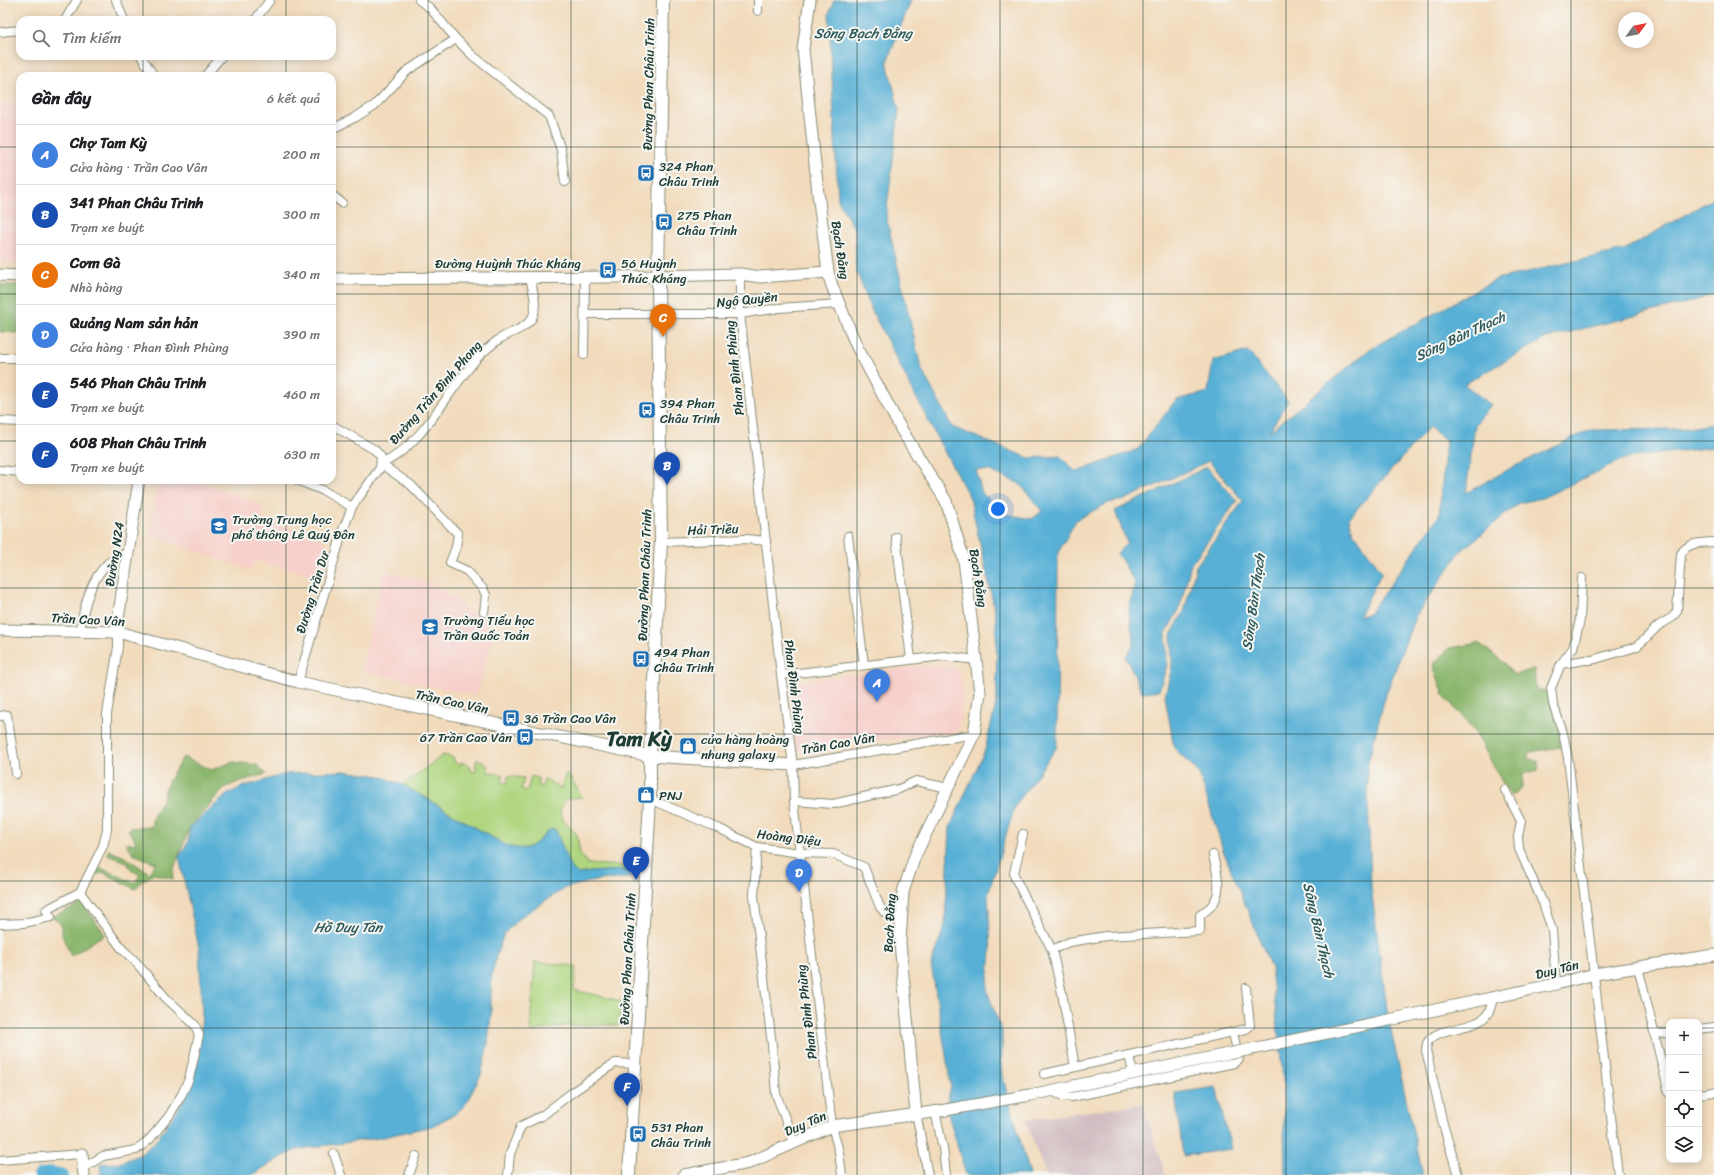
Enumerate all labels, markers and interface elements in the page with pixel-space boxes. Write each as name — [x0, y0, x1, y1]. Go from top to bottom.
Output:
north arrow — [1618, 12, 1654, 48]
search box — [16, 16, 336, 60]
street label: Đường Phan Châu Trinh — [636, 17, 661, 150]
water label: Sông Bạch Đằng — [814, 21, 914, 46]
text: Tìm kiếm — [62, 25, 121, 51]
icon: search — [30, 27, 52, 49]
text: Gần đây — [32, 83, 91, 113]
text: 6 kết quả — [267, 87, 320, 110]
text: Chợ Tam Kỳ — [70, 130, 147, 156]
text: A — [41, 143, 49, 166]
text: 200 m — [283, 143, 320, 166]
place label: 324 Phan Châu Trinh — [659, 155, 720, 193]
text: Cửa hàng · Trần Cao Vân — [70, 156, 207, 179]
bus stop icon: 324 Phan Châu Trinh — [636, 163, 656, 183]
text: 341 Phan Châu Trinh — [70, 190, 203, 216]
text: B — [41, 203, 49, 226]
text: 300 m — [283, 203, 320, 226]
place label: 275 Phan Châu Trinh — [677, 204, 738, 242]
bus stop icon: 275 Phan Châu Trinh — [654, 212, 674, 232]
text: Trạm xe buýt — [70, 216, 144, 239]
street label: Bạch Đằng — [825, 219, 857, 282]
text: Cơm Gà — [70, 250, 120, 276]
street label: Đường Huỳnh Thúc Kháng — [435, 252, 581, 275]
place label: 56 Huỳnh Thúc Kháng — [621, 252, 687, 290]
bus stop icon: 56 Huỳnh Thúc Kháng — [598, 260, 618, 280]
text: C — [41, 263, 49, 286]
text: 340 m — [283, 263, 320, 286]
text: Nhà hàng — [70, 276, 123, 299]
street label: Ngô Quyền — [715, 285, 779, 314]
pin: C — [650, 304, 676, 337]
water label: Sông Bàn Thạch — [1411, 304, 1511, 368]
text: Quảng Nam sản hản — [70, 310, 198, 336]
street label: Phan Đình Phùng — [718, 319, 751, 417]
text: D — [41, 323, 49, 346]
text: 390 m — [283, 323, 320, 346]
street label: Đường Trần Đình Phong — [383, 334, 488, 450]
text: Cửa hàng · Phan Đình Phùng — [70, 336, 229, 359]
text: 546 Phan Châu Trinh — [70, 370, 206, 396]
text: E — [41, 383, 49, 406]
text: 460 m — [283, 383, 320, 406]
place label: 394 Phan Châu Trinh — [660, 392, 721, 430]
text: Trạm xe buýt — [70, 396, 144, 419]
bus stop icon: 394 Phan Châu Trinh — [637, 400, 657, 420]
text: 608 Phan Châu Trinh — [70, 430, 206, 456]
text: F — [41, 443, 49, 466]
text: 630 m — [284, 443, 320, 466]
pin: B — [654, 452, 680, 485]
text: Trạm xe buýt — [70, 456, 144, 479]
your location — [988, 499, 1008, 519]
place label: Trường Trung học phổ thông Lê Quý Đôn — [231, 508, 355, 546]
street label: Đường Phan Châu Trinh — [631, 508, 658, 642]
school or university icon: Trường Trung học phổ thông Lê Quý Đôn — [209, 516, 229, 536]
street label: Hải Triều — [687, 517, 739, 542]
street label: Đường N24 — [98, 520, 131, 588]
street label: Đường Trần Dư — [289, 547, 336, 636]
street label: Bạch Đằng — [963, 547, 995, 610]
water label: Sông Bàn Thạch — [1234, 551, 1273, 652]
street label: Trần Cao Vân — [50, 606, 126, 633]
place label: Trường Tiểu học Trần Quốc Toản — [443, 609, 535, 647]
school or university icon: Trường Tiểu học Trần Quốc Toản — [420, 617, 440, 637]
street label: Phan Đình Phùng — [777, 638, 812, 736]
place label: 494 Phan Châu Trinh — [654, 641, 715, 679]
bus stop icon: 494 Phan Châu Trinh — [631, 649, 651, 669]
pin: A — [864, 669, 890, 702]
street label: Trần Cao Vân — [413, 683, 491, 720]
place label: 36 Trần Cao Vân — [524, 707, 616, 730]
bus stop icon: 36 Trần Cao Vân — [501, 708, 521, 728]
district label: Tam Kỳ — [606, 720, 673, 758]
place label: 67 Trần Cao Vân — [420, 726, 512, 749]
street label: Trần Cao Vân — [800, 726, 877, 761]
bus stop icon: 67 Trần Cao Vân — [515, 727, 535, 747]
place label: cửa hàng hoàng nhung galaxy — [701, 728, 790, 766]
shop icon: cửa hàng hoàng nhung galaxy — [678, 736, 698, 756]
place label: PNJ — [659, 784, 683, 807]
shop icon: PNJ — [636, 785, 656, 805]
street label: Hoàng Diệu — [756, 822, 822, 853]
pin: E — [623, 847, 649, 880]
pin: D — [786, 859, 812, 892]
water label: Sông Bàn Thạch — [1295, 880, 1342, 982]
street label: Đường Phan Châu Trinh — [613, 892, 642, 1026]
street label: Bạch Đằng — [876, 892, 903, 953]
water label: Hồ Duy Tân — [314, 915, 384, 940]
street label: Duy Tân — [1533, 953, 1581, 986]
street label: Phan Đình Phùng — [789, 963, 824, 1061]
map controls — [1666, 1019, 1702, 1163]
button: + — [1666, 1019, 1702, 1055]
button: − — [1666, 1055, 1702, 1091]
pin: F — [614, 1073, 640, 1106]
button: locate — [1666, 1091, 1702, 1127]
street label: Duy Tân — [780, 1104, 830, 1143]
place label: 531 Phan Châu Trinh — [651, 1116, 712, 1154]
bus stop icon: 531 Phan Châu Trinh — [628, 1124, 648, 1144]
button: layers — [1666, 1127, 1702, 1163]

